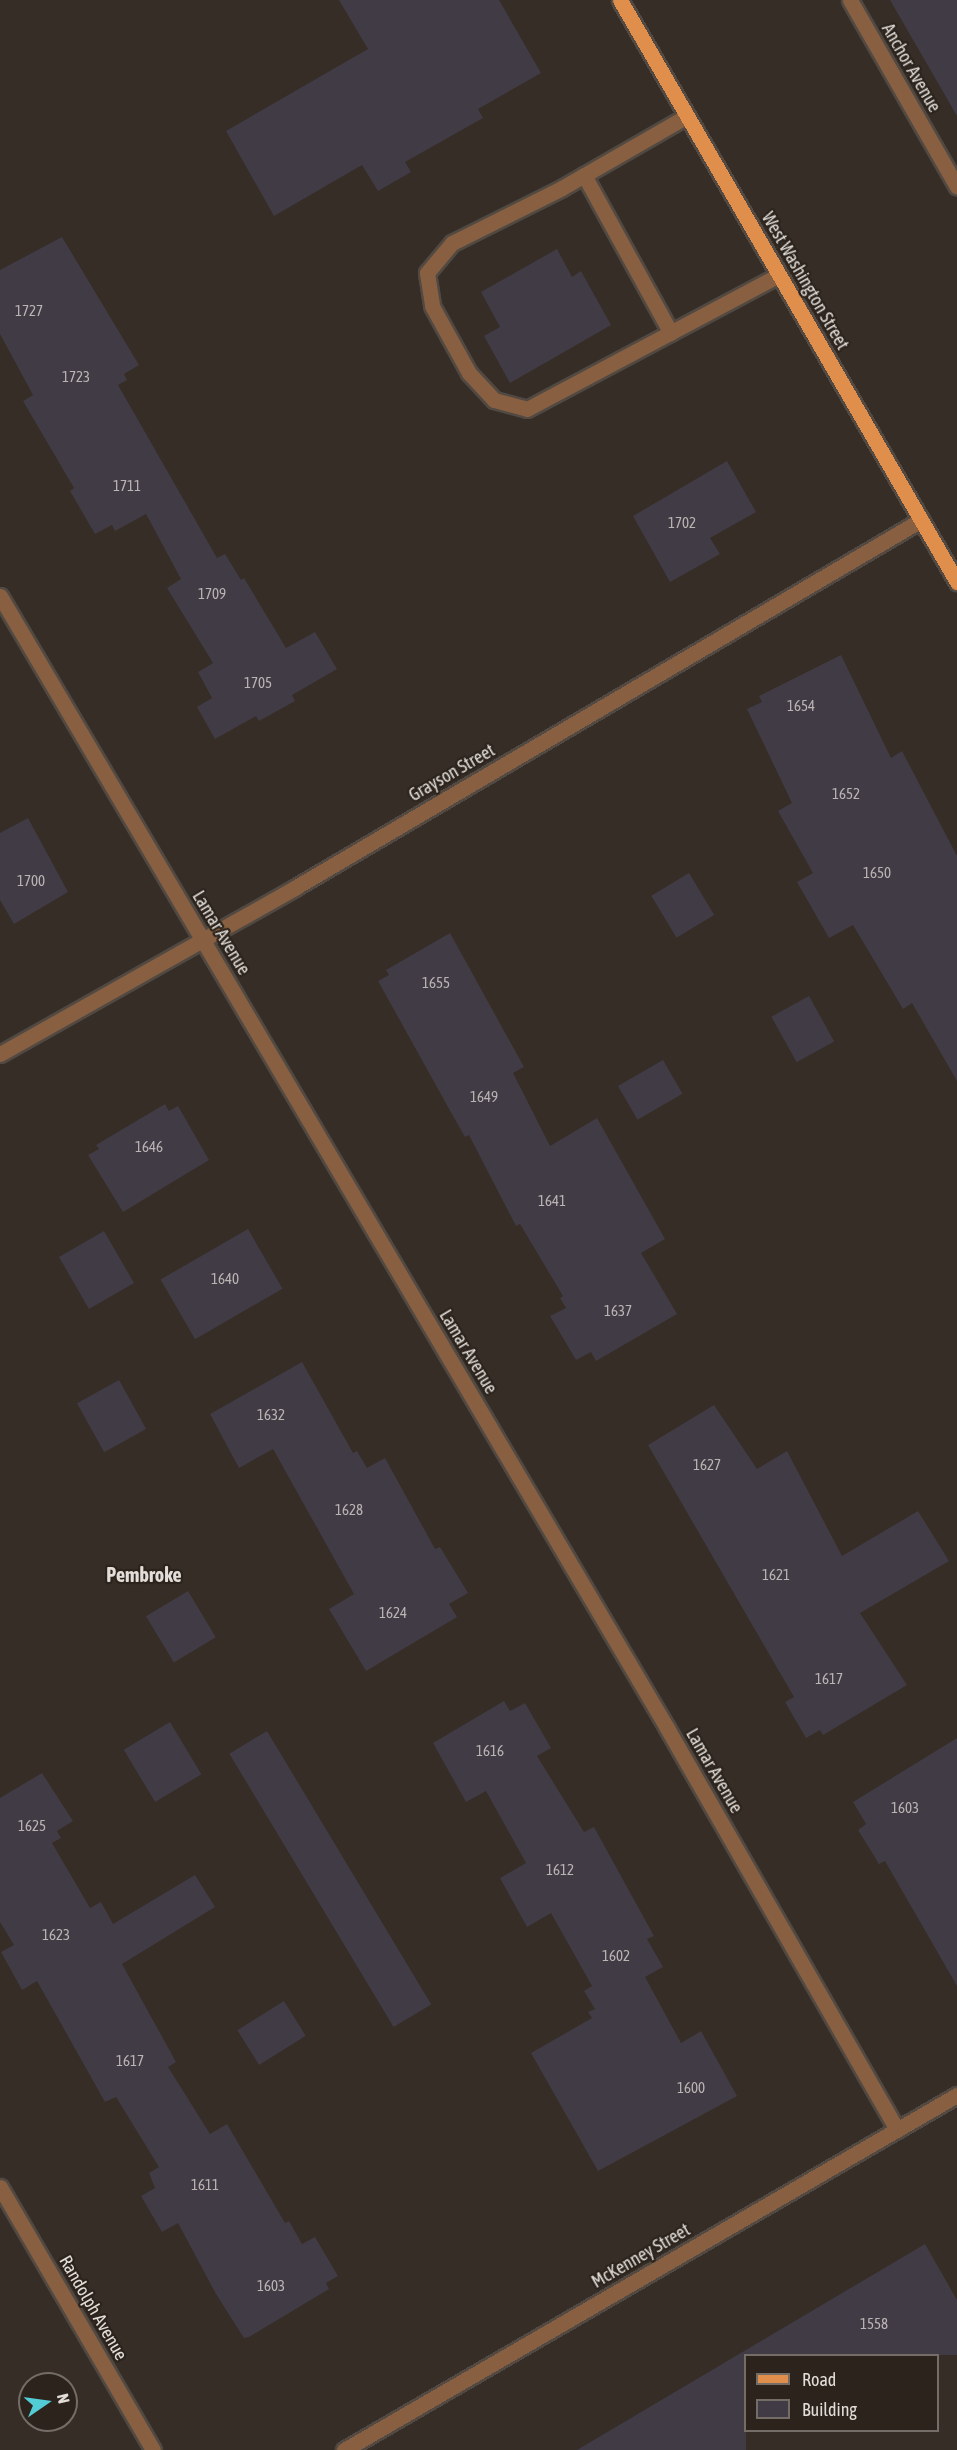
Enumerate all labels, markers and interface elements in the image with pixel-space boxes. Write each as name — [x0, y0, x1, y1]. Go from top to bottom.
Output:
street label: Anchor Avenue — [877, 20, 945, 116]
street label: West Washington Street — [757, 208, 853, 354]
house number: 1727 — [15, 302, 43, 320]
house number: 1723 — [62, 368, 90, 386]
house number: 1711 — [113, 477, 141, 495]
house number: 1702 — [668, 514, 696, 532]
house number: 1709 — [198, 585, 226, 603]
house number: 1705 — [244, 674, 272, 692]
house number: 1654 — [787, 697, 815, 715]
street label: Grayson Street — [405, 740, 499, 806]
house number: 1652 — [832, 785, 860, 803]
house number: 1650 — [863, 864, 891, 882]
house number: 1700 — [17, 872, 45, 890]
street label: Lamar Avenue — [187, 887, 255, 979]
house number: 1655 — [422, 974, 450, 992]
house number: 1649 — [470, 1088, 498, 1106]
house number: 1646 — [135, 1138, 163, 1156]
house number: 1641 — [538, 1192, 566, 1210]
house number: 1640 — [211, 1270, 239, 1288]
house number: 1637 — [604, 1302, 632, 1320]
street label: Lamar Avenue — [434, 1306, 502, 1398]
house number: 1632 — [257, 1406, 285, 1424]
house number: 1627 — [693, 1456, 721, 1474]
house number: 1628 — [335, 1501, 363, 1519]
district label: Pembroke — [106, 1562, 182, 1586]
house number: 1621 — [762, 1566, 790, 1584]
house number: 1624 — [379, 1604, 407, 1622]
house number: 1617 — [815, 1670, 843, 1688]
street label: Lamar Avenue — [681, 1725, 747, 1817]
house number: 1616 — [476, 1742, 504, 1760]
house number: 1603 — [891, 1799, 919, 1817]
house number: 1625 — [18, 1817, 46, 1835]
house number: 1612 — [546, 1861, 574, 1879]
house number: 1623 — [42, 1926, 70, 1944]
house number: 1602 — [602, 1947, 630, 1965]
house number: 1617 — [116, 2052, 144, 2070]
house number: 1600 — [677, 2079, 705, 2097]
house number: 1611 — [191, 2176, 219, 2194]
street label: McKenney Street — [588, 2219, 694, 2293]
street label: Randolph Avenue — [54, 2252, 132, 2364]
house number: 1603 — [257, 2277, 285, 2295]
house number: 1558 — [860, 2315, 888, 2333]
legend — [744, 2354, 939, 2432]
text: Road — [802, 2369, 836, 2390]
north arrow — [18, 2372, 78, 2432]
text: N — [54, 2392, 73, 2405]
text: Building — [802, 2399, 857, 2420]

